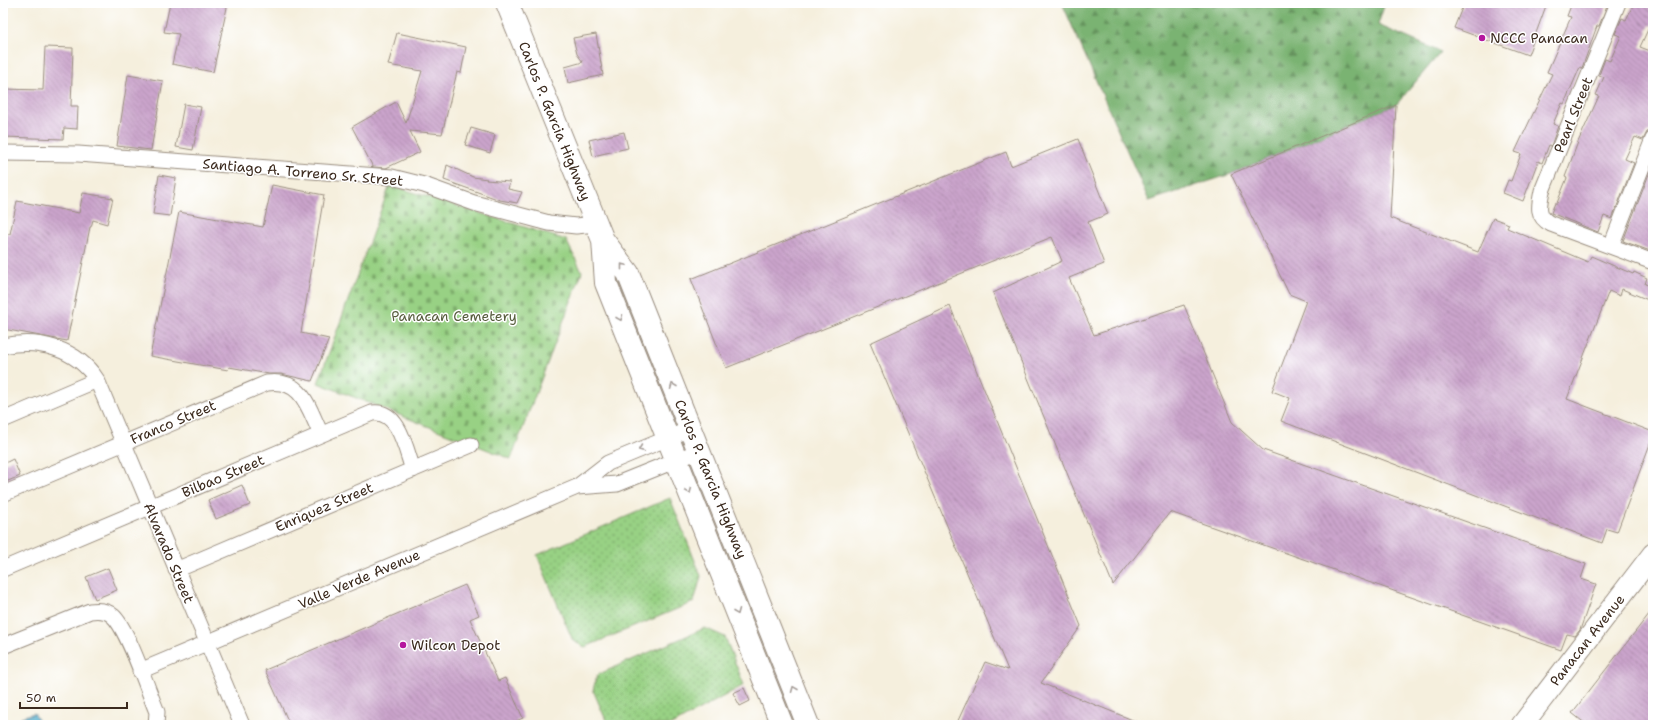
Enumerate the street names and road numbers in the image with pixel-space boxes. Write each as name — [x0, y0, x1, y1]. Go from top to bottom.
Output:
street label: Carlos P. Garcia Highway — [515, 39, 595, 203]
street label: Pearl Street — [1550, 74, 1596, 156]
street label: Santiago A. Torreno Sr. Street — [202, 154, 404, 190]
street label: Franco Street — [127, 396, 219, 448]
street label: Carlos P. Garcia Highway — [671, 397, 751, 561]
street label: Bilbao Street — [179, 451, 267, 501]
street label: Enriquez Street — [272, 478, 376, 536]
street label: Alvarado Street — [140, 500, 198, 606]
street label: Valle Verde Avenue — [295, 545, 423, 613]
street label: Panacan Avenue — [1546, 590, 1628, 689]

